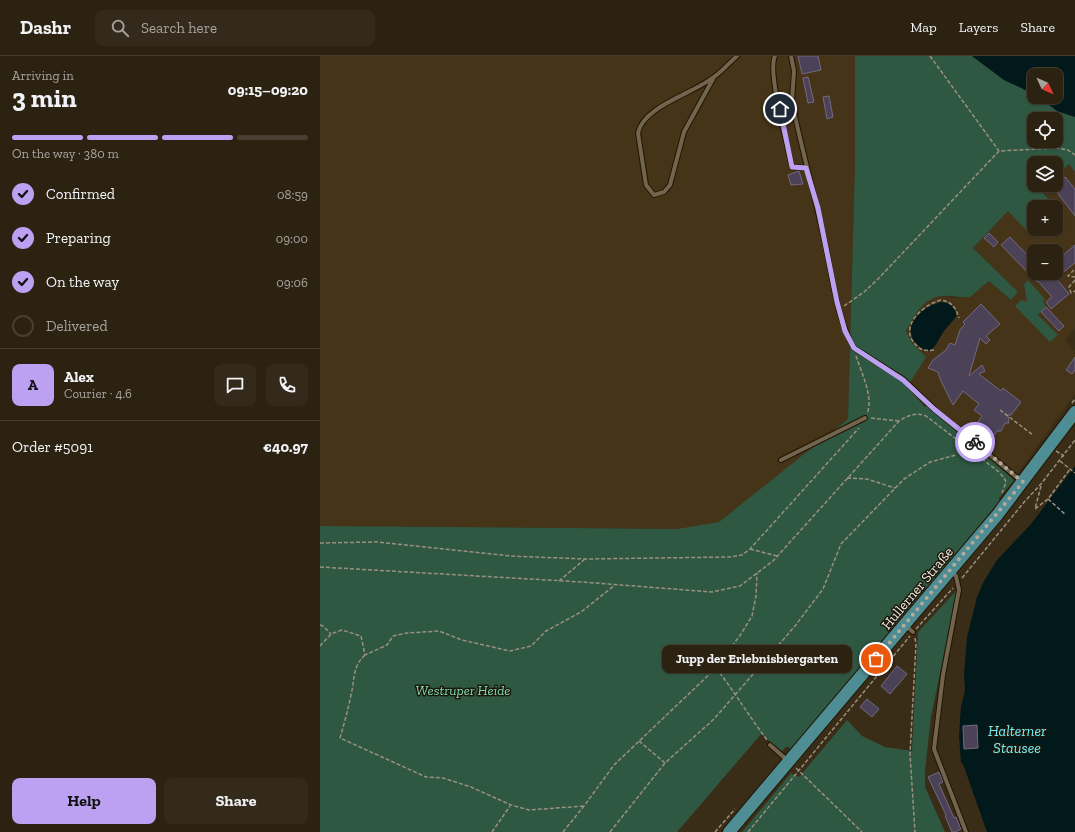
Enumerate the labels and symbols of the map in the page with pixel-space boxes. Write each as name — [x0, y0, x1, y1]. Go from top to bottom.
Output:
north arrow — [1027, 68, 1063, 104]
pin — [763, 92, 797, 126]
courier — [955, 422, 995, 462]
street label: Hullerner Straße — [878, 543, 957, 633]
pin — [859, 642, 893, 676]
callout: Jupp der Erlebnisbiergarten — [662, 645, 852, 673]
park label: Westruper Heide — [415, 682, 511, 699]
water label: Halterner Stausee — [988, 722, 1047, 757]

